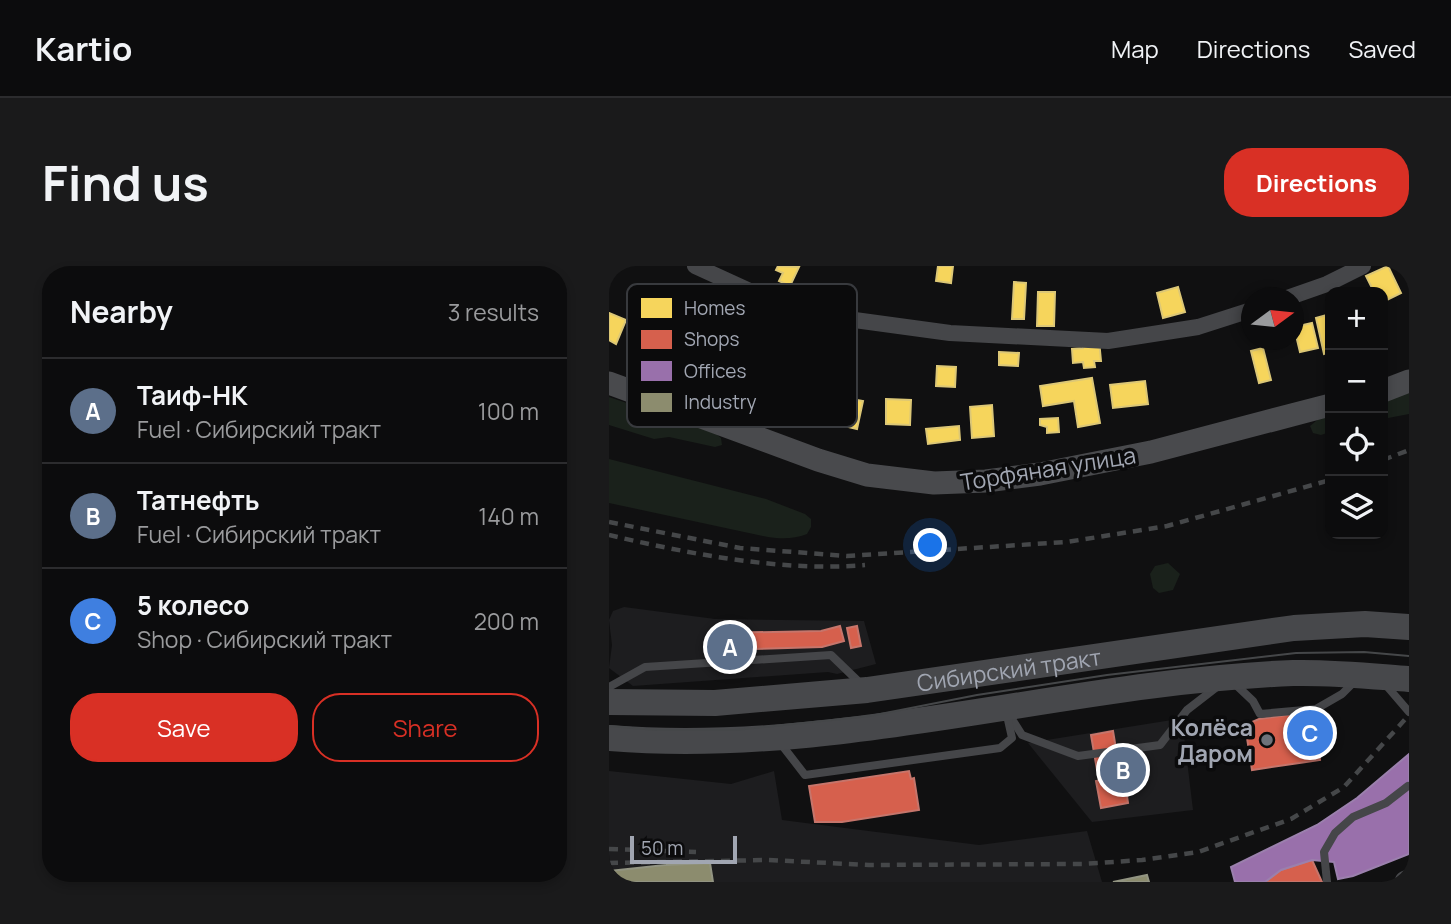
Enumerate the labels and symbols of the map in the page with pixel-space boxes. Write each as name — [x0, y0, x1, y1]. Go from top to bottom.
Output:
legend — [627, 284, 857, 427]
north arrow — [1241, 287, 1304, 350]
text: Homes — [684, 295, 745, 321]
text: Shops — [684, 326, 739, 352]
text: Offices — [684, 358, 746, 384]
text: Industry — [684, 389, 757, 415]
street label: Торфяная улица — [958, 438, 1138, 498]
your location — [913, 528, 947, 562]
pin: A — [707, 621, 753, 673]
street label: Сибирский тракт — [915, 640, 1104, 699]
pin: C — [1287, 707, 1333, 759]
place label: Колёса Даром — [1171, 711, 1253, 769]
marker: Колёса Даром — [1259, 732, 1275, 748]
pin: B — [1100, 744, 1146, 796]
scale bar — [630, 833, 737, 865]

